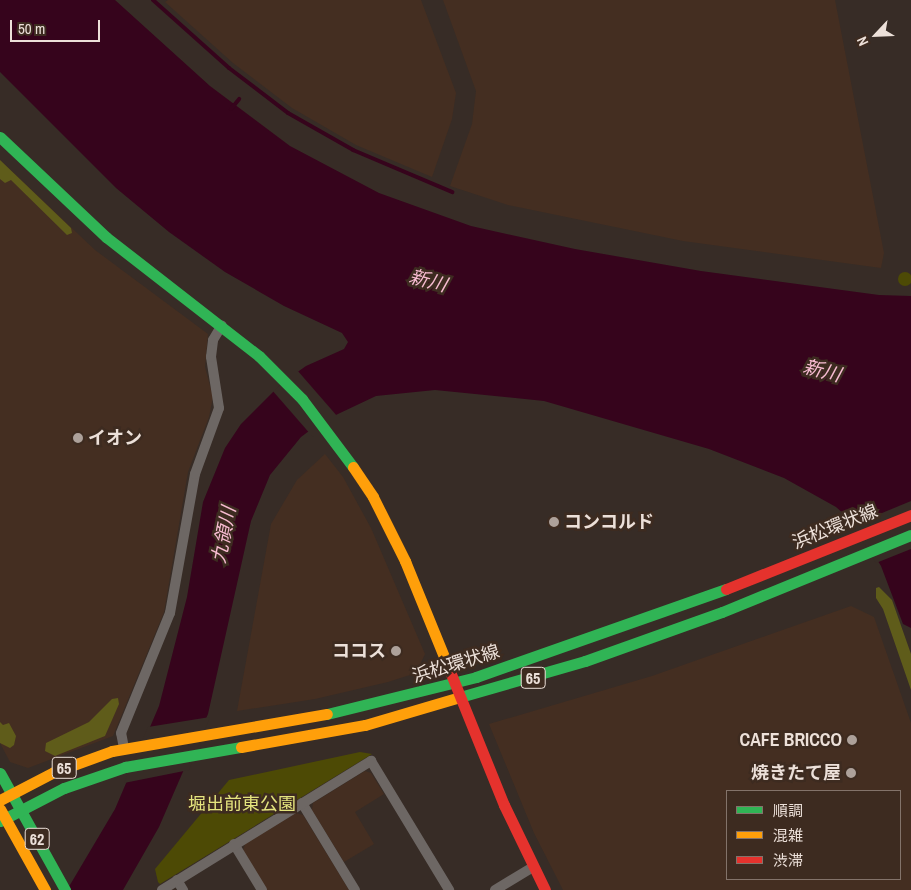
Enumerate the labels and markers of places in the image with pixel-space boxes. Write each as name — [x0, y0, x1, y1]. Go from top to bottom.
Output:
place label: イオン — [88, 427, 142, 449]
marker: イオン — [72, 432, 84, 444]
place label: コンコルド — [564, 511, 654, 533]
marker: コンコルド — [548, 516, 560, 528]
place label: ココス — [332, 640, 386, 662]
marker: ココス — [390, 645, 402, 657]
place label: CAFE BRICCO — [740, 729, 842, 751]
marker: CAFE BRICCO — [846, 734, 858, 746]
place label: 焼きたて屋 — [751, 762, 841, 784]
marker: 焼きたて屋 — [845, 767, 857, 779]

